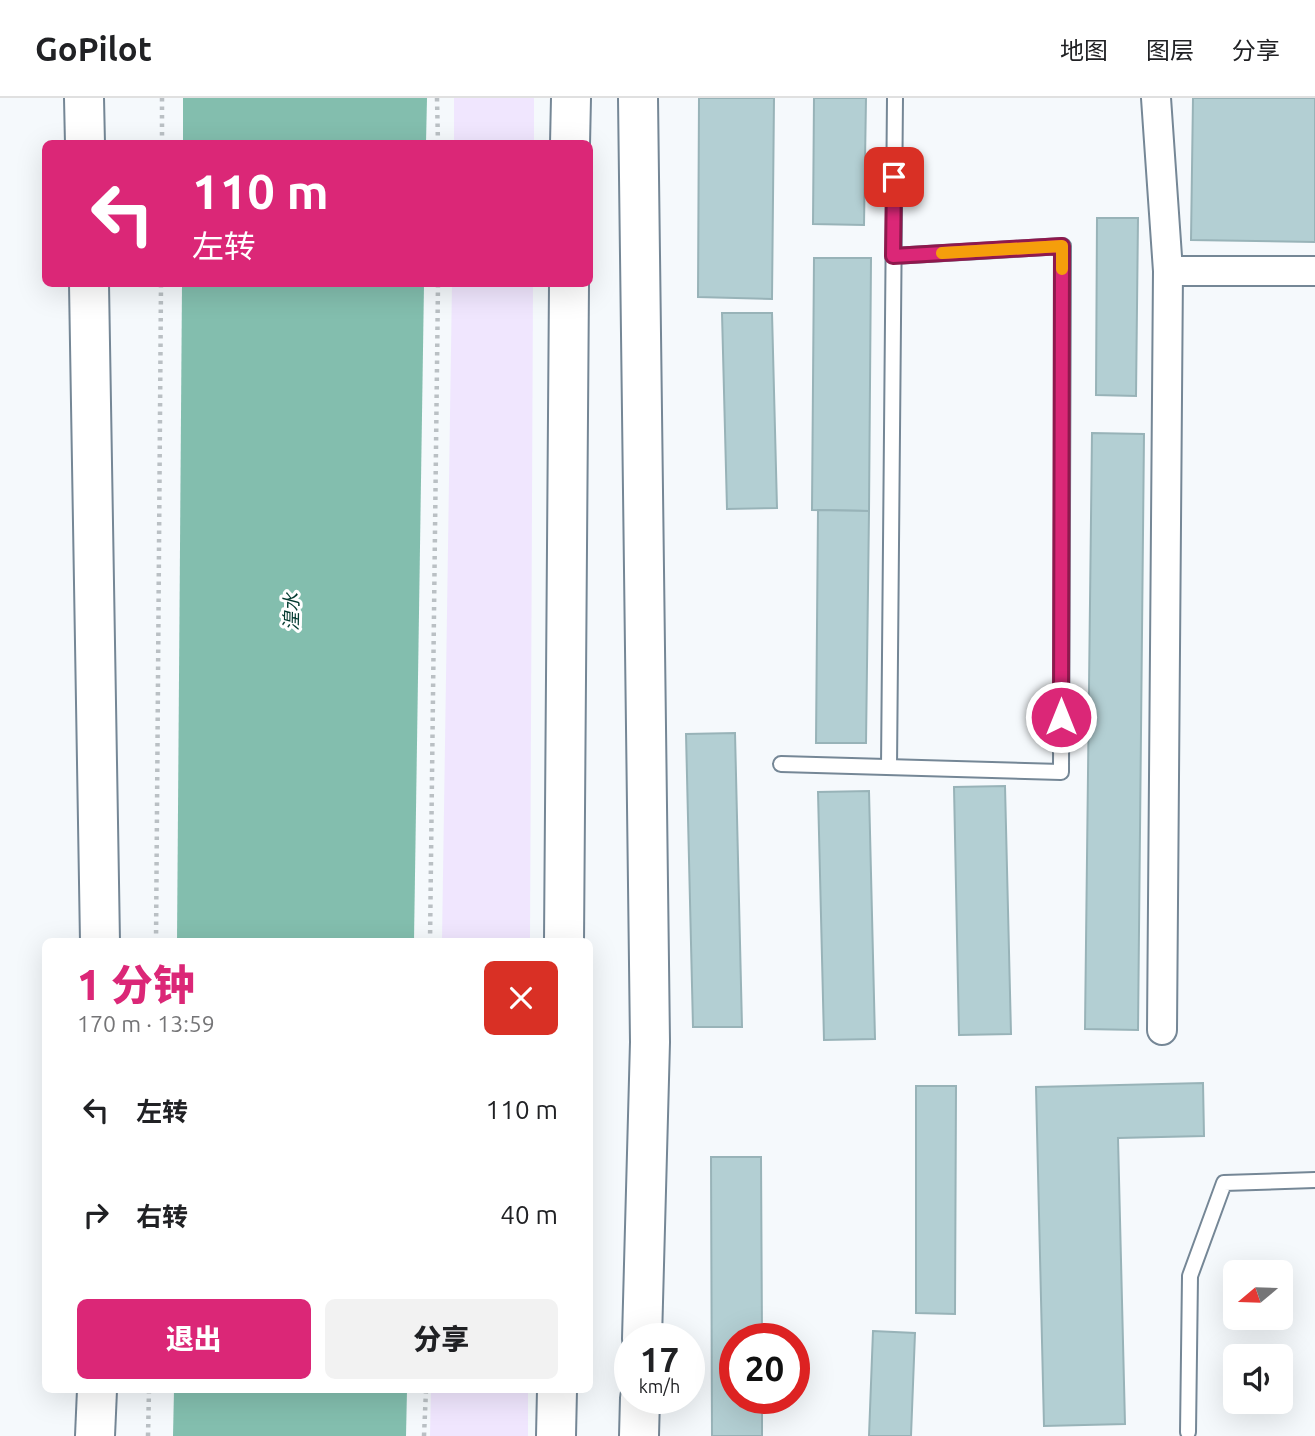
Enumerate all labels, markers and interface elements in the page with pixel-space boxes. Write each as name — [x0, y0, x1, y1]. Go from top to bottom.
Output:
text: GoPilot — [35, 30, 152, 67]
text: 地图 — [1060, 37, 1108, 64]
text: 图层 — [1146, 37, 1194, 64]
text: 分享 — [1232, 37, 1280, 64]
pin — [864, 147, 924, 207]
icon: arrive — [875, 158, 913, 196]
text: 110 m — [192, 163, 329, 218]
icon: left — [77, 168, 168, 259]
text: 左转 — [192, 228, 256, 264]
water label: 湟水 — [280, 592, 302, 631]
position arrow — [1024, 680, 1098, 754]
text: 1 分钟 — [77, 961, 195, 1008]
button: close — [484, 961, 558, 1035]
text: 170 m · 13:59 — [77, 1011, 215, 1036]
icon: left — [77, 1091, 115, 1129]
text: 110 m — [486, 1095, 558, 1124]
text: 左转 — [136, 1097, 188, 1126]
icon: right — [77, 1196, 115, 1234]
text: 40 m — [500, 1200, 558, 1229]
text: 右转 — [136, 1202, 188, 1231]
north arrow — [1223, 1260, 1293, 1330]
map controls — [1223, 1260, 1293, 1414]
button: 退出 — [77, 1299, 311, 1379]
button: 分享 — [325, 1299, 558, 1379]
speed limit sign: 20 — [719, 1323, 810, 1414]
text: 17 — [640, 1339, 679, 1379]
button: sound — [1223, 1344, 1293, 1414]
text: km/h — [639, 1376, 680, 1396]

